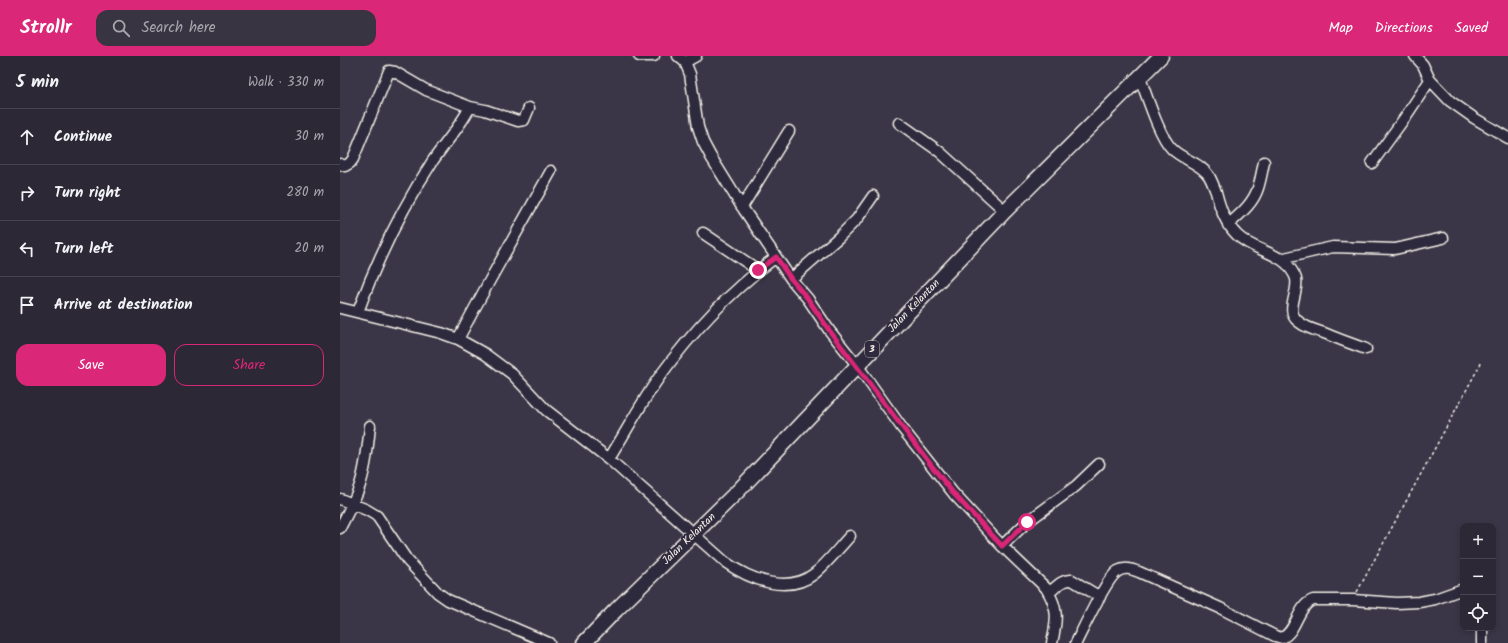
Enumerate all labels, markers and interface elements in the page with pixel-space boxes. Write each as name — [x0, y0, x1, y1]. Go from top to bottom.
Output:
search box — [96, 10, 376, 46]
text: Strollr — [20, 13, 72, 43]
text: Search here — [142, 16, 216, 40]
icon: search — [110, 17, 132, 39]
text: Map — [1328, 17, 1353, 39]
text: Directions — [1375, 17, 1433, 39]
text: Saved — [1455, 17, 1488, 39]
text: 5 min — [16, 69, 59, 96]
text: Walk · 330 m — [248, 72, 324, 93]
text: Continue — [54, 125, 112, 149]
icon: ahead — [16, 126, 38, 148]
text: 30 m — [295, 126, 324, 147]
text: Turn right — [54, 181, 121, 205]
icon: right — [16, 182, 38, 204]
text: 280 m — [287, 182, 324, 203]
text: Turn left — [54, 237, 114, 261]
icon: left — [16, 238, 38, 260]
text: 20 m — [294, 238, 324, 259]
route end — [749, 261, 767, 279]
street label: Jalan Kelantan — [884, 275, 944, 337]
text: Arrive at destination — [54, 293, 193, 317]
icon: arrive — [16, 294, 38, 316]
road number: 3 — [865, 341, 879, 357]
button: Save — [16, 344, 166, 386]
button: Share — [174, 344, 324, 386]
street label: Jalan Kelantan — [658, 509, 720, 569]
route start — [1018, 513, 1036, 531]
map controls — [1460, 523, 1496, 631]
button: + — [1460, 523, 1496, 559]
button: − — [1460, 559, 1496, 595]
button: locate — [1460, 595, 1496, 631]

